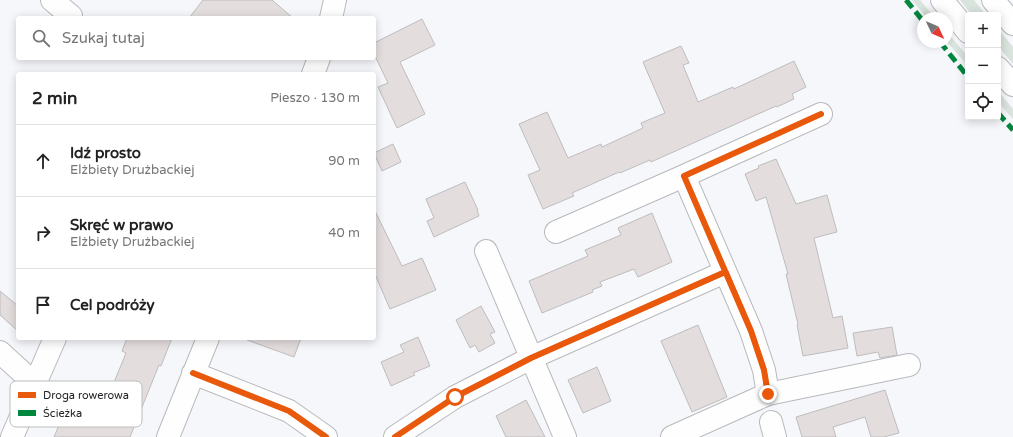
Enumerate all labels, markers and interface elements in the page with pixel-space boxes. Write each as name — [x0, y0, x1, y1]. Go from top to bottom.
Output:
north arrow — [917, 12, 953, 48]
map controls — [965, 12, 1001, 120]
button: + — [965, 12, 1001, 48]
search box — [16, 16, 376, 60]
icon: search — [30, 27, 52, 49]
text: Szukaj tutaj — [62, 29, 145, 47]
button: − — [965, 48, 1001, 84]
button: locate — [965, 84, 1001, 120]
text: 2 min — [32, 88, 77, 109]
text: Pieszo · 130 m — [270, 90, 360, 106]
text: Idź prosto — [70, 144, 141, 162]
icon: ahead — [32, 150, 54, 172]
text: 90 m — [328, 153, 360, 169]
text: Elżbiety Drużbackiej — [70, 162, 195, 178]
text: Skręć w prawo — [70, 216, 173, 234]
icon: right — [32, 222, 54, 244]
text: 40 m — [328, 225, 360, 241]
text: Elżbiety Drużbackiej — [70, 234, 195, 250]
icon: arrive — [32, 294, 54, 316]
text: Cel podróży — [70, 296, 155, 314]
legend — [10, 381, 142, 427]
route end — [759, 385, 777, 403]
route start — [446, 388, 464, 406]
text: Droga rowerowa — [43, 389, 129, 402]
text: Ścieżka — [43, 406, 82, 420]

